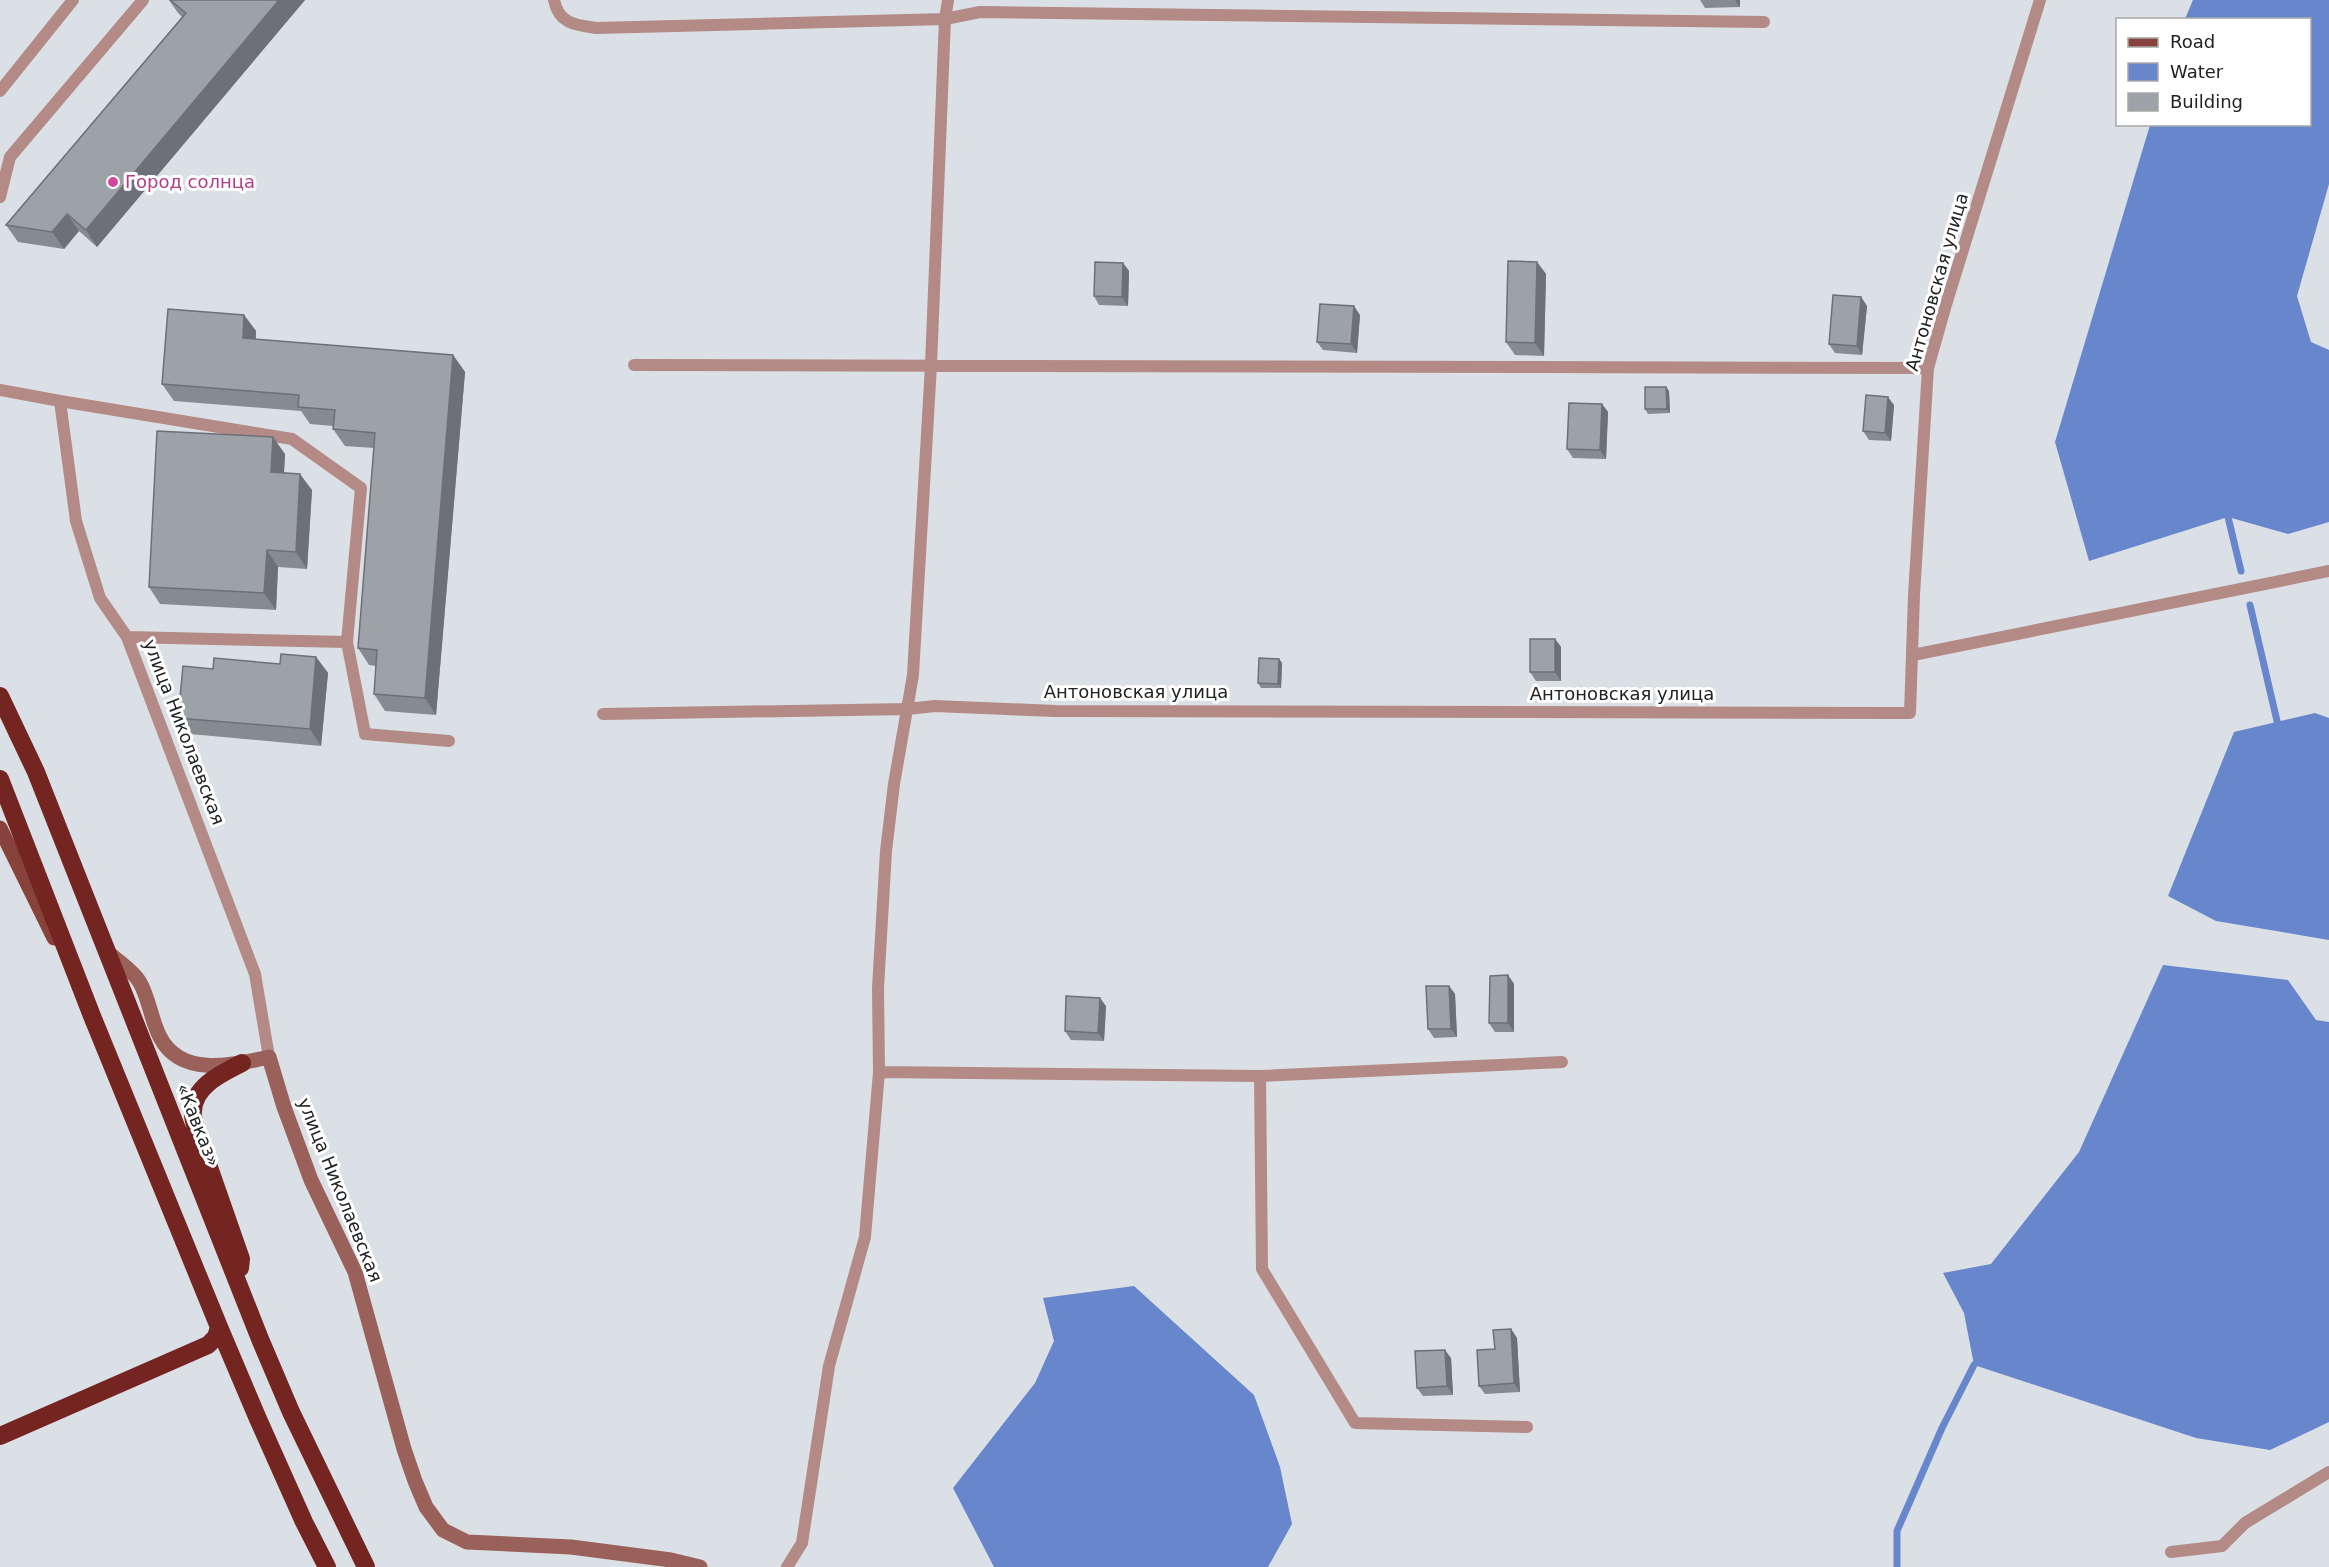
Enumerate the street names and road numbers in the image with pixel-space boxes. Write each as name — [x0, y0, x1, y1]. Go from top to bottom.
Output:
street label: Антоновская улица — [1901, 190, 1972, 373]
street label: улица Николаевская — [139, 636, 230, 827]
street label: Антоновская улица — [1044, 681, 1228, 702]
street label: Антоновская улица — [1530, 683, 1714, 704]
street label: «Кавказ» — [172, 1080, 225, 1170]
street label: улица Николаевская — [294, 1095, 387, 1285]

